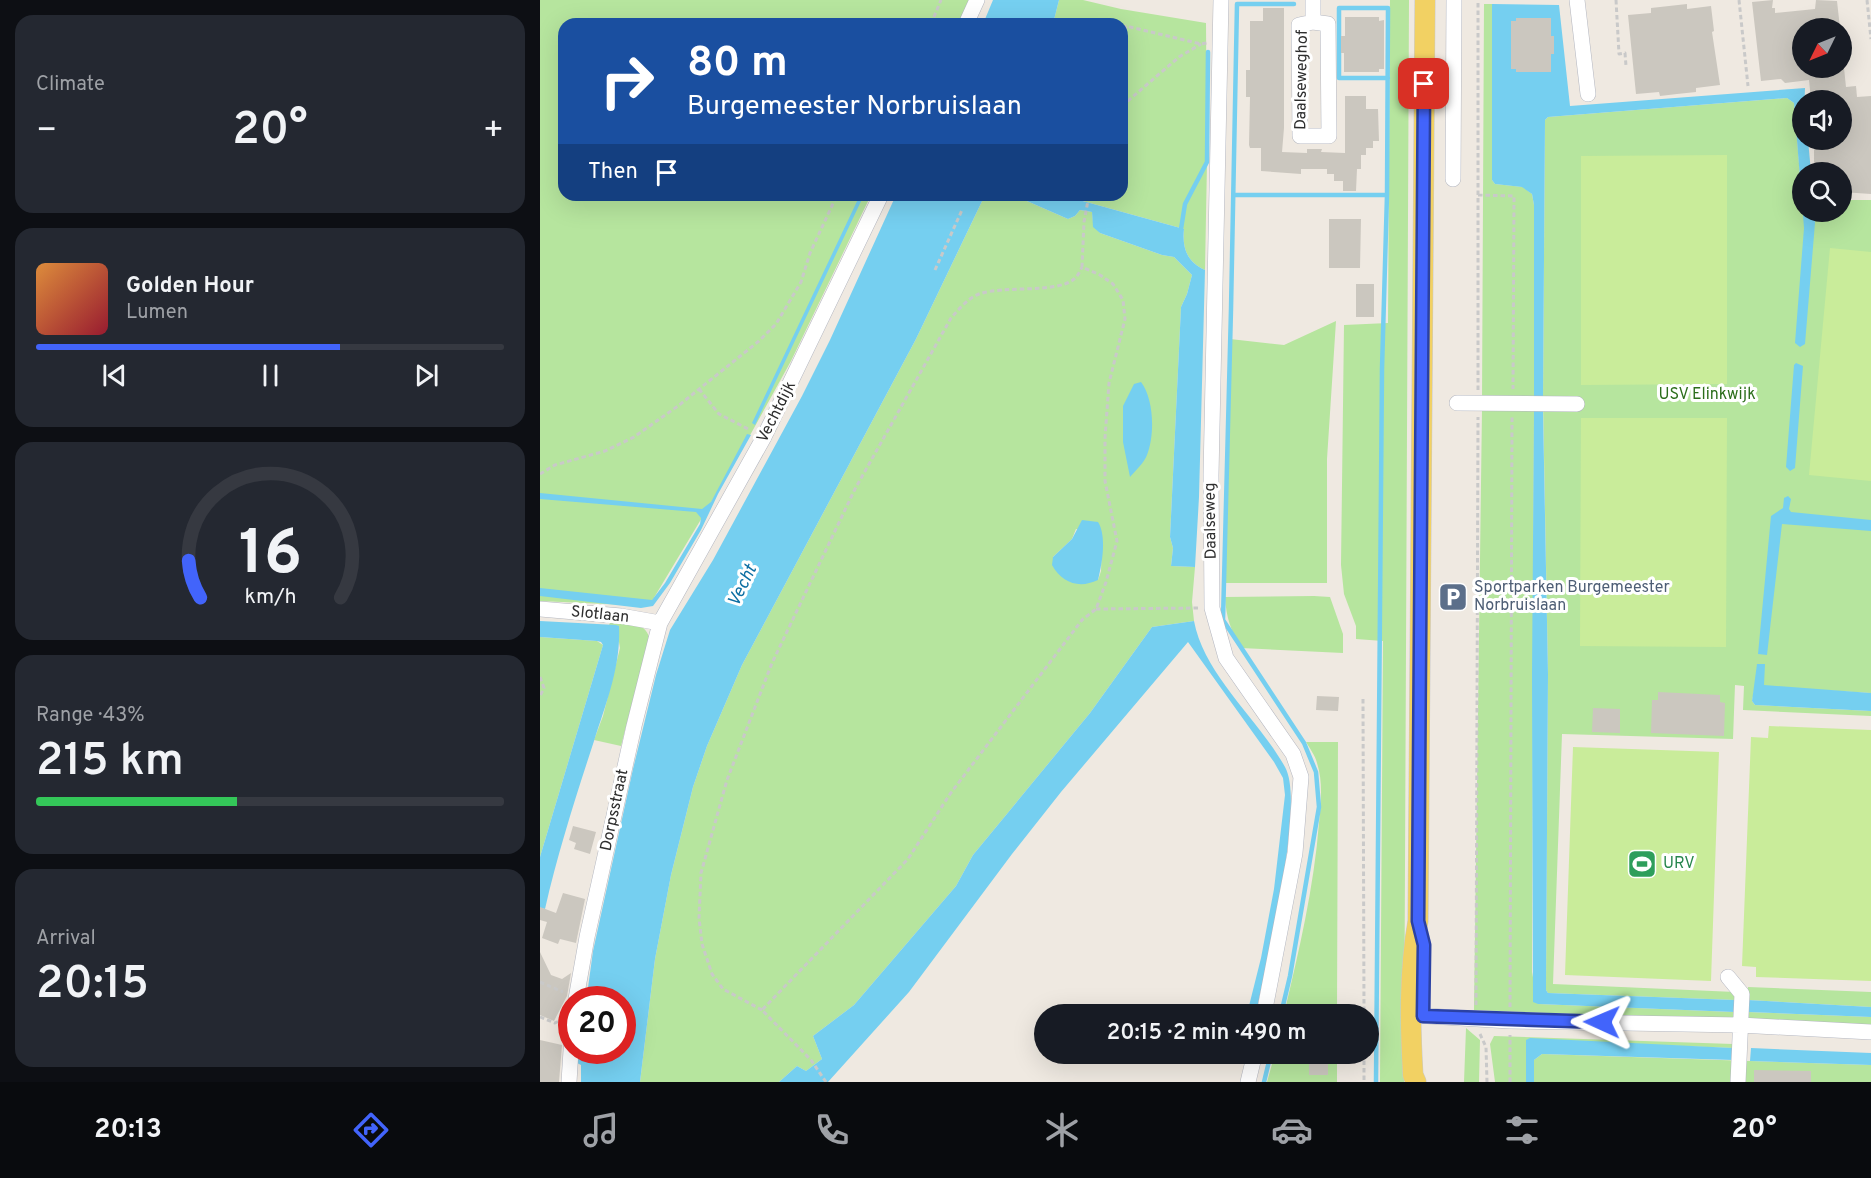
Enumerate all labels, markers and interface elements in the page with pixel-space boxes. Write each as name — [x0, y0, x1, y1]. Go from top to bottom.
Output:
north arrow — [1792, 18, 1852, 78]
map controls — [1792, 18, 1852, 222]
street label: Daalseweghof — [1291, 29, 1313, 130]
text: 80 m — [687, 38, 788, 91]
icon: right — [588, 42, 666, 120]
pin — [1398, 58, 1449, 109]
icon: arrive — [1407, 67, 1440, 100]
text: Climate — [36, 72, 105, 98]
text: Burgemeester Norbruislaan — [687, 90, 1022, 124]
button: sound — [1792, 90, 1852, 150]
text: 20° — [232, 103, 308, 160]
text: − — [36, 111, 57, 153]
text: + — [483, 111, 504, 153]
icon: arrive — [650, 156, 683, 189]
text: Then — [588, 159, 638, 186]
button: search — [1792, 162, 1852, 222]
text: Golden Hour — [126, 273, 254, 300]
text: Lumen — [126, 300, 188, 326]
icon: previous — [98, 359, 131, 392]
icon: pause — [254, 359, 287, 392]
icon: next — [410, 359, 443, 392]
street label: Vechtdijk — [753, 378, 801, 446]
park label: USV Elinkwijk — [1658, 385, 1756, 405]
street label: Daalseweg — [1200, 482, 1222, 560]
text: 16 — [238, 517, 302, 596]
water label: Vecht — [723, 560, 764, 611]
place label: Sportparken Burgemeester Norbruislaan — [1474, 578, 1670, 616]
parking icon: Sportparken Burgemeester Norbruislaan — [1437, 581, 1469, 613]
text: km/h — [244, 584, 296, 611]
street label: Slotlaan — [570, 602, 630, 628]
text: Range · 43% — [36, 703, 145, 729]
text: 215 km — [36, 734, 184, 791]
street label: Dorpsstraat — [597, 767, 633, 853]
sports icon: URV — [1626, 848, 1658, 880]
place label: URV — [1663, 854, 1695, 874]
text: Arrival — [36, 926, 96, 952]
text: 20:15 — [36, 957, 149, 1014]
speed limit sign: 20 — [558, 986, 636, 1064]
position arrow — [1570, 990, 1634, 1054]
text: 20:15 · 2 min · 490 m — [1107, 1020, 1306, 1047]
icon: directions — [350, 1109, 392, 1151]
icon: music — [580, 1109, 622, 1151]
icon: phone — [811, 1109, 853, 1151]
icon: climate — [1041, 1109, 1083, 1151]
icon: car — [1271, 1109, 1313, 1151]
icon: filters — [1501, 1109, 1543, 1151]
text: 20:13 — [94, 1113, 162, 1147]
text: 20° — [1731, 1113, 1777, 1147]

